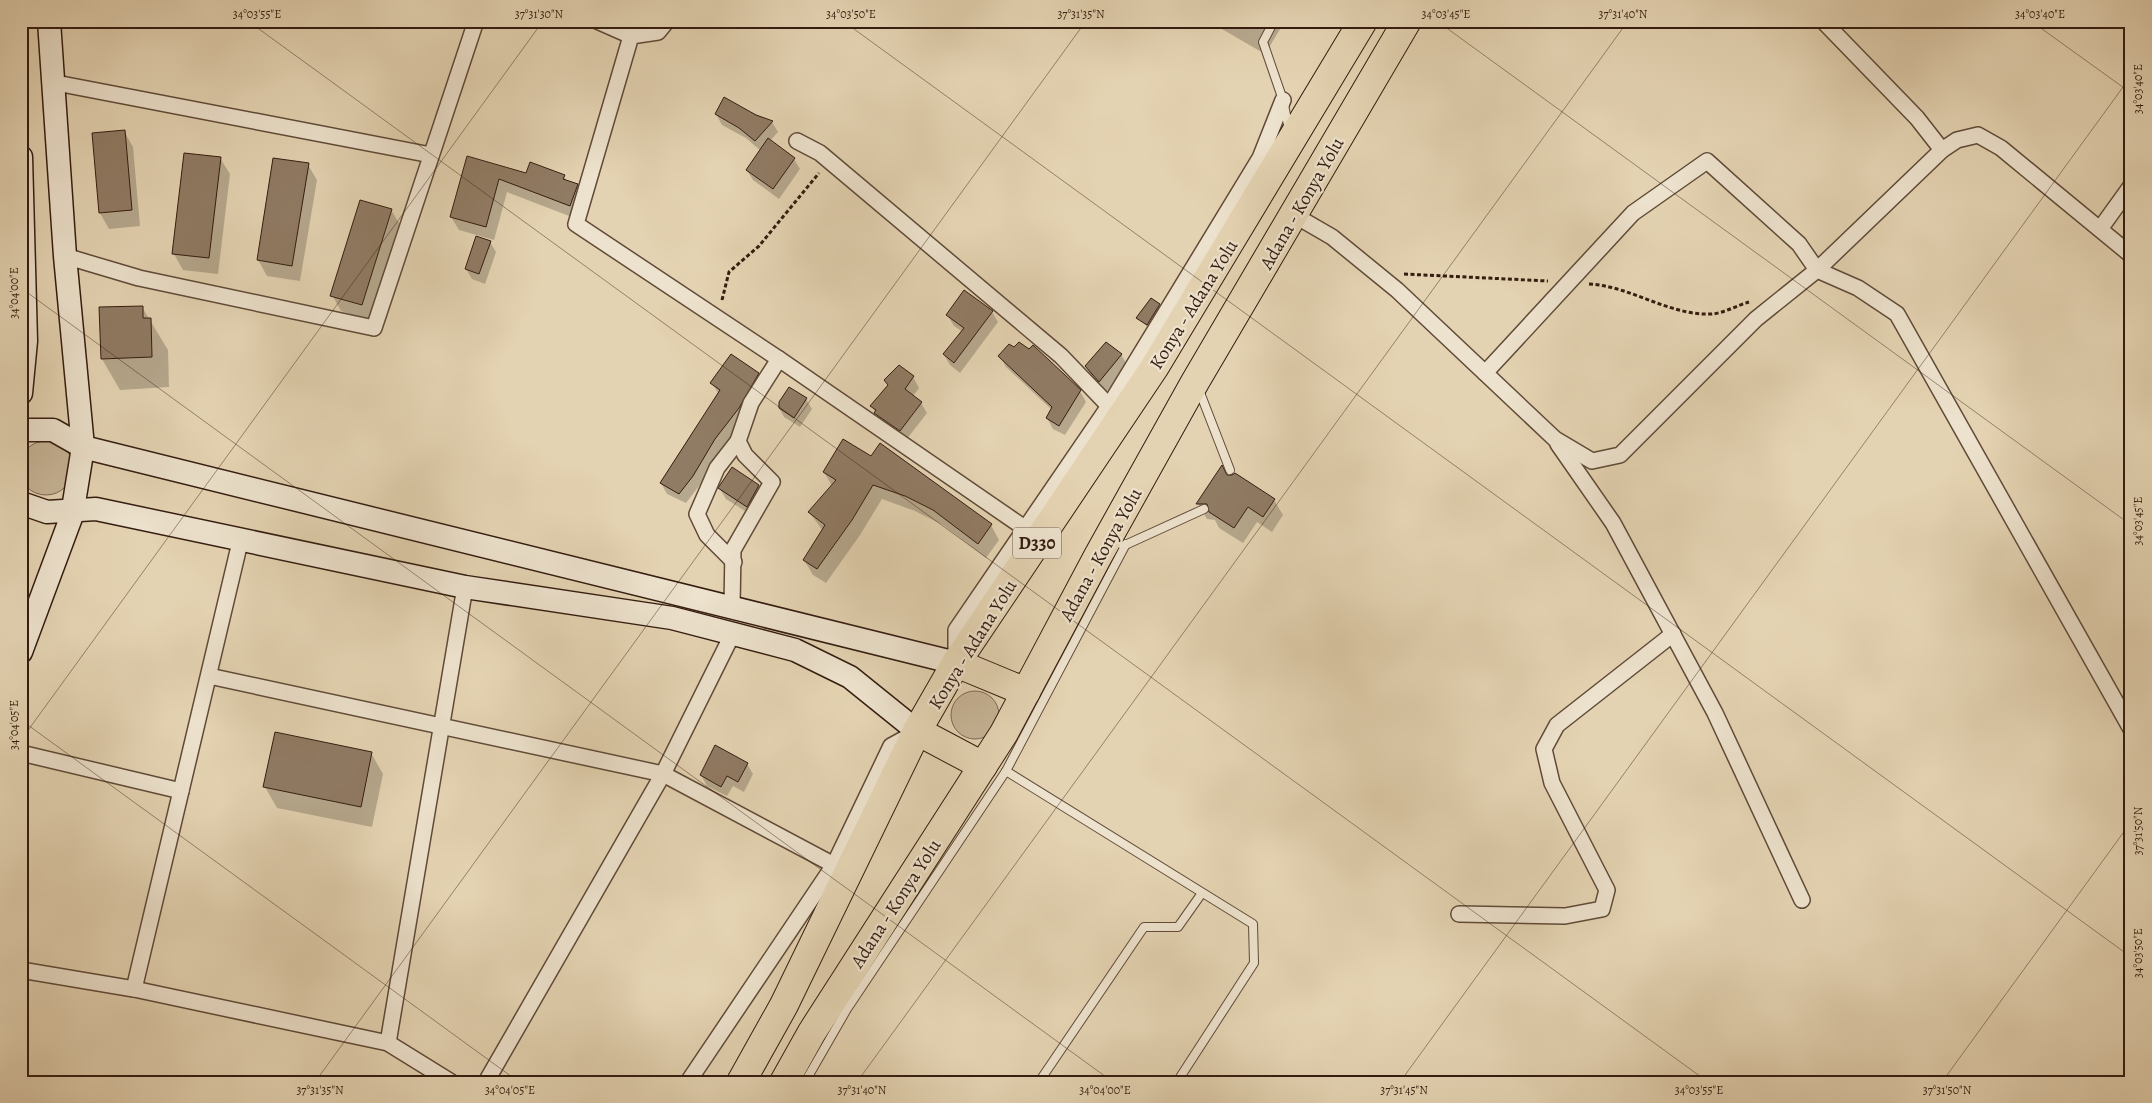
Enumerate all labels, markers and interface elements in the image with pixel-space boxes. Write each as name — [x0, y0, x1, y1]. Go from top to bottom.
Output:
text: 34°03'55"E — [233, 6, 281, 22]
text: 37°31'30"N — [515, 6, 564, 22]
text: 34°03'50"E — [826, 6, 876, 22]
text: 37°31'35"N — [1057, 6, 1105, 22]
text: 34°03'45"E — [1422, 6, 1470, 22]
text: 37°31'40"N — [1599, 6, 1648, 22]
text: 34°03'40"E — [2015, 6, 2065, 22]
text: 34°03'40"E — [2130, 64, 2146, 114]
street label: Adana - Konya Yolu — [1253, 132, 1351, 275]
street label: Konya - Adana Yolu — [1143, 234, 1245, 374]
text: 34°04'00"E — [6, 267, 22, 319]
street label: Adana - Konya Yolu — [1053, 483, 1149, 627]
text: 34°03'45"E — [2130, 497, 2146, 545]
road number: D330 — [1013, 528, 1061, 558]
street label: Konya - Adana Yolu — [922, 574, 1024, 714]
text: 34°04'05"E — [6, 700, 22, 750]
text: 37°31'50"N — [2130, 806, 2146, 855]
street label: Adana - Konya Yolu — [844, 834, 948, 974]
text: 34°03'50"E — [2130, 928, 2146, 978]
text: 37°31'35"N — [296, 1082, 344, 1098]
text: 34°04'05"E — [485, 1082, 535, 1098]
text: 37°31'40"N — [838, 1082, 887, 1098]
text: 34°04'00"E — [1079, 1082, 1131, 1098]
text: 37°31'45"N — [1380, 1082, 1428, 1098]
text: 34°03'55"E — [1675, 1082, 1723, 1098]
text: 37°31'50"N — [1923, 1082, 1972, 1098]

